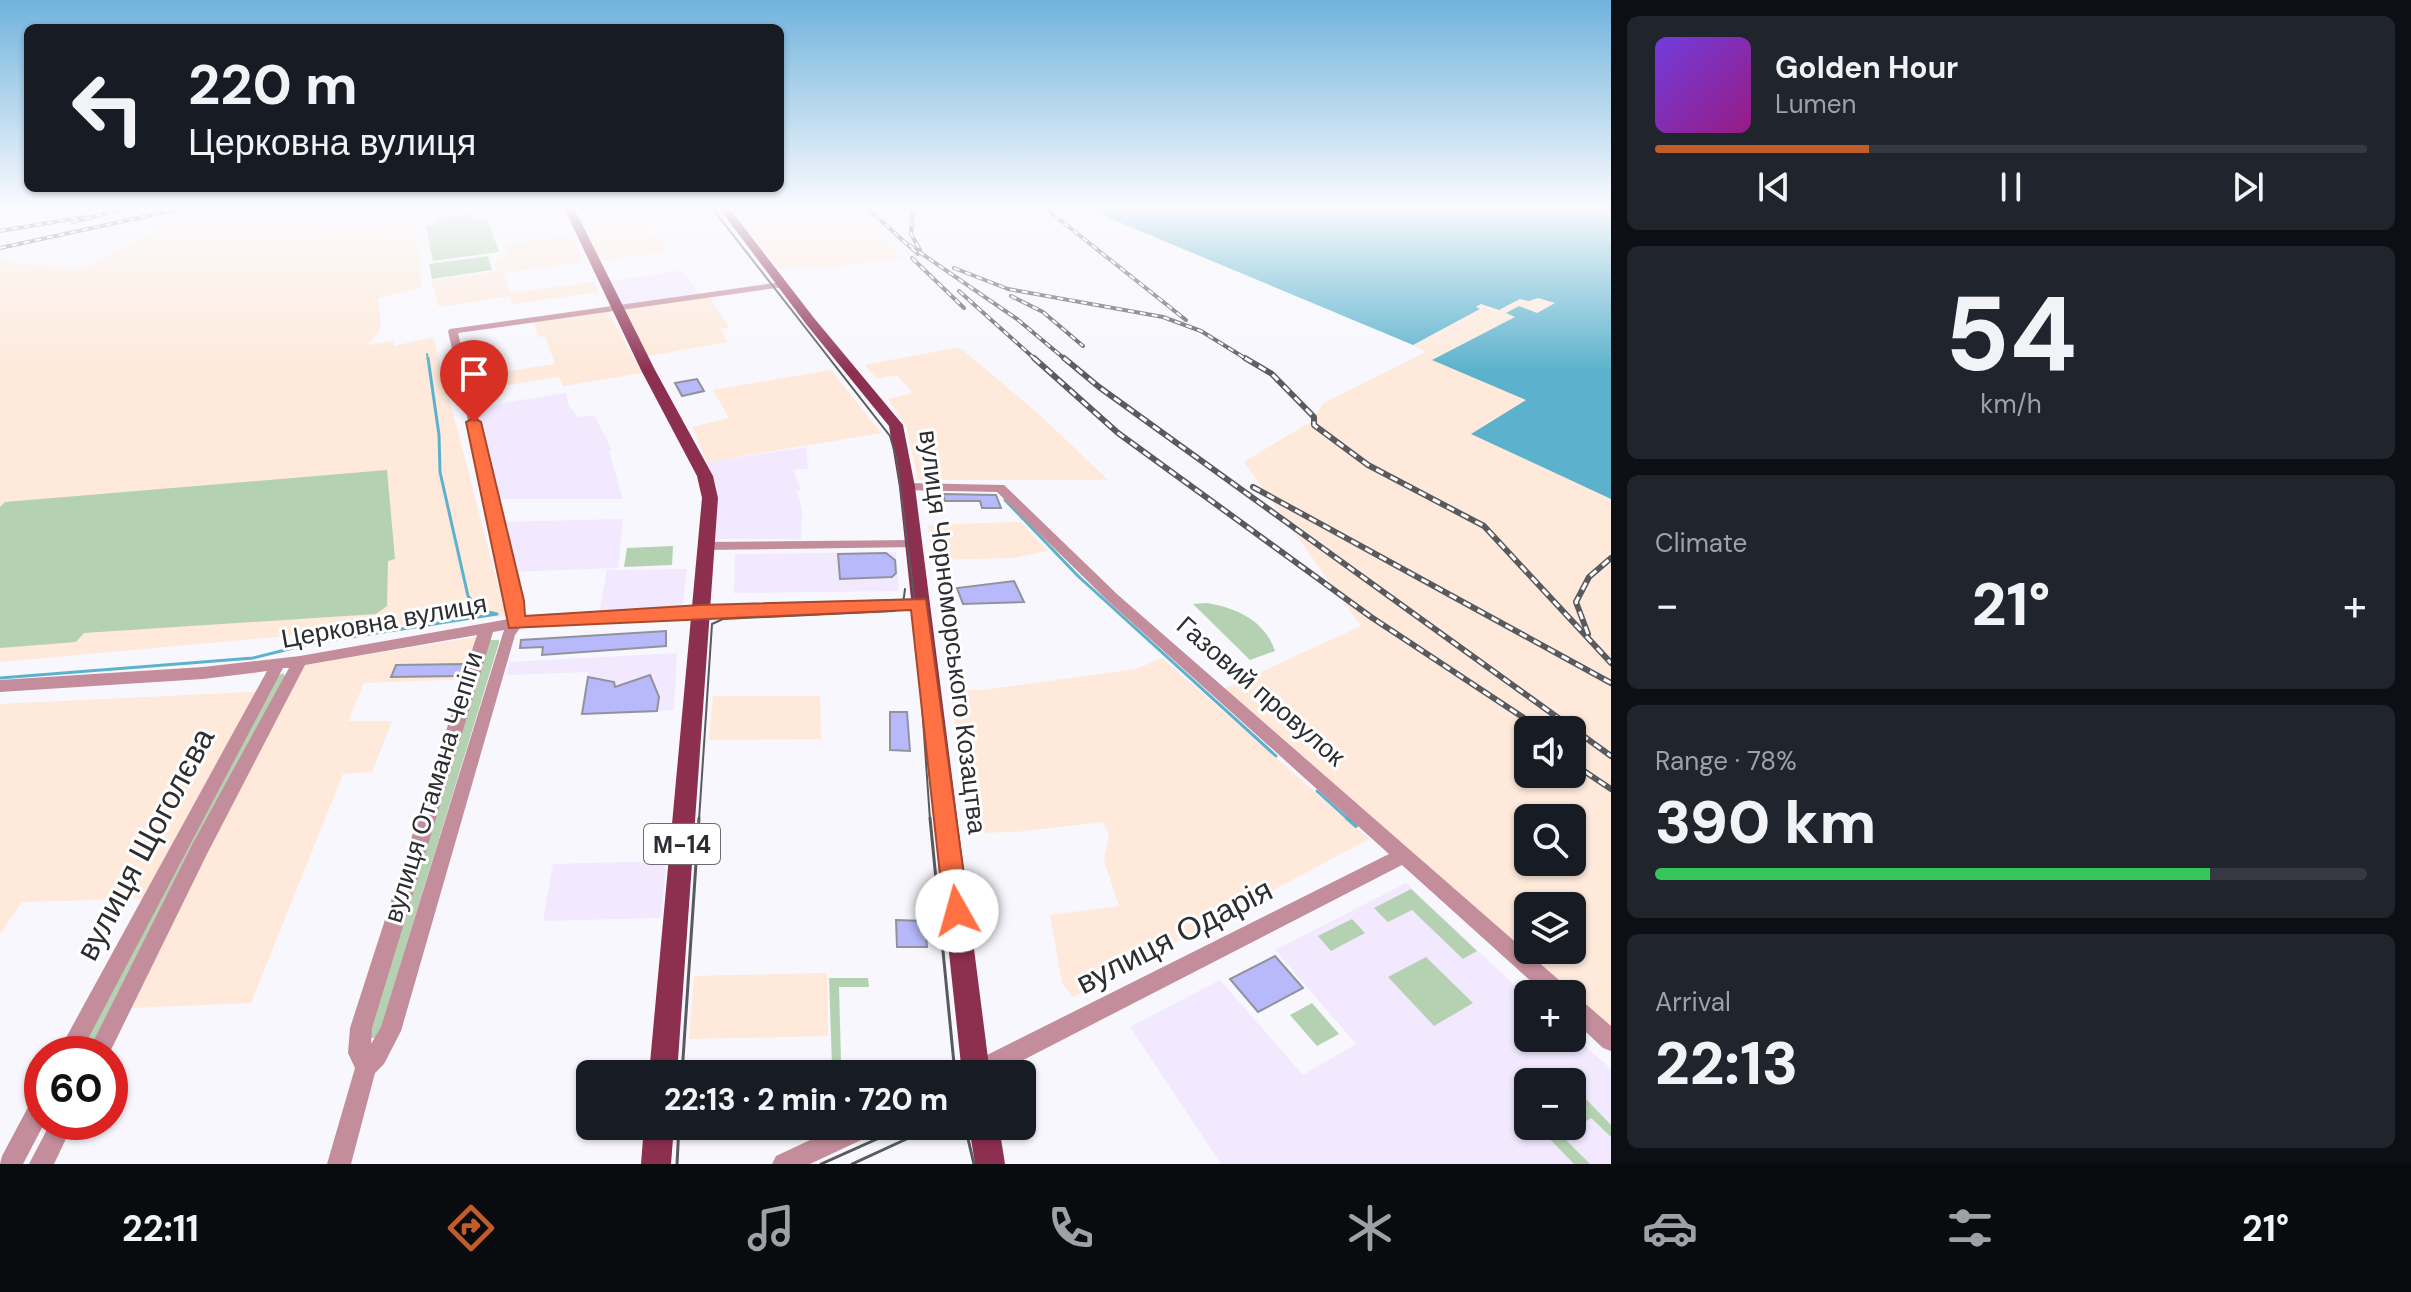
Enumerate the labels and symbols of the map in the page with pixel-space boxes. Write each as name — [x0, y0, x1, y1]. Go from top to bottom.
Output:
pin — [440, 340, 508, 422]
street label: вулиця Чорноморського Козацтва — [911, 428, 995, 836]
street label: Церковна вулиця — [279, 586, 489, 656]
street label: Газовий провулок — [1170, 608, 1353, 774]
street label: вулиця Отамана Чепіги — [376, 648, 490, 926]
street label: вулиця Щоголєва — [66, 720, 224, 968]
road number: М-14 — [644, 824, 720, 864]
street label: вулиця Одарія — [1069, 868, 1279, 1004]
position arrow — [915, 869, 999, 953]
speed limit sign: 60 — [24, 1036, 128, 1140]

